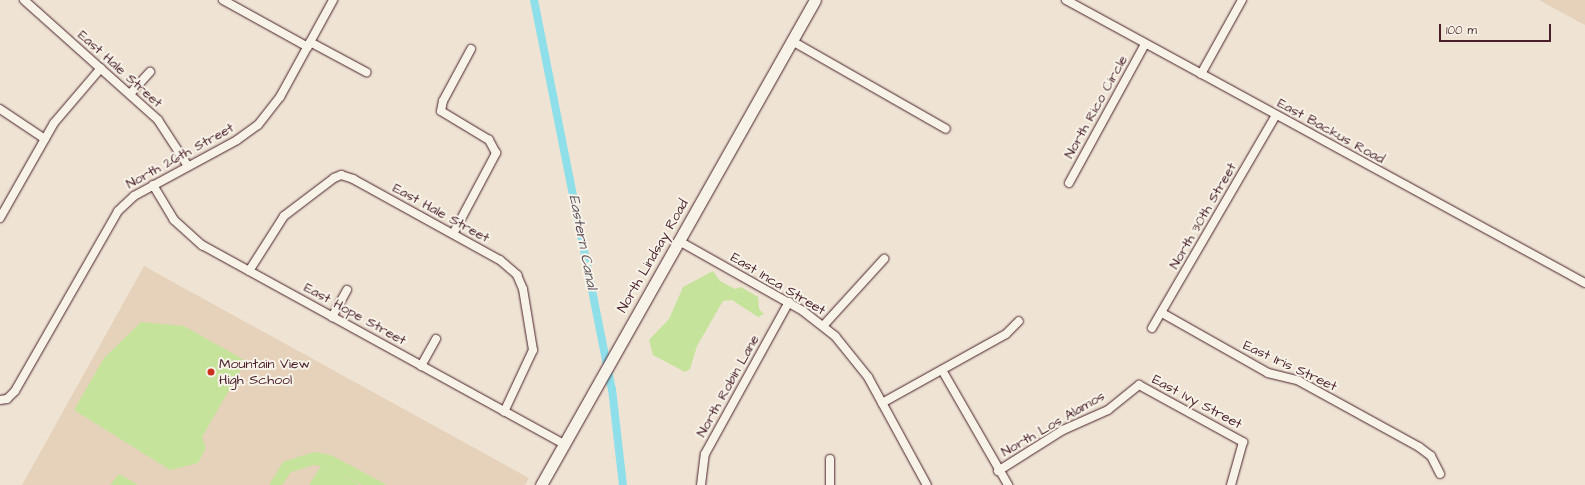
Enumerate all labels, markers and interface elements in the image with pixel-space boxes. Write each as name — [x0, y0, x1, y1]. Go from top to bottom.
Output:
scale bar — [1441, 16, 1553, 42]
text: 100 m — [1446, 22, 1477, 39]
street label: East Hale Street — [74, 27, 166, 111]
street label: North Rico Circle — [1061, 52, 1131, 162]
street label: East Backus Road — [1274, 95, 1388, 167]
street label: North 26th Street — [123, 119, 237, 193]
street label: North 30th Street — [1166, 160, 1240, 272]
street label: East Hale Street — [390, 180, 492, 246]
water label: Eastern Canal — [565, 193, 601, 291]
street label: North Lindsay Road — [614, 196, 692, 316]
street label: East Inca Street — [728, 249, 828, 319]
street label: East Hope Street — [301, 279, 409, 349]
street label: North Robin Lane — [693, 332, 763, 440]
street label: East Iris Street — [1240, 337, 1340, 395]
place label: Mountain View High School — [219, 356, 310, 388]
marker: Mountain View High School — [206, 367, 216, 377]
street label: East Ivy Street — [1149, 371, 1245, 433]
street label: North Los Alamos — [998, 388, 1108, 460]

